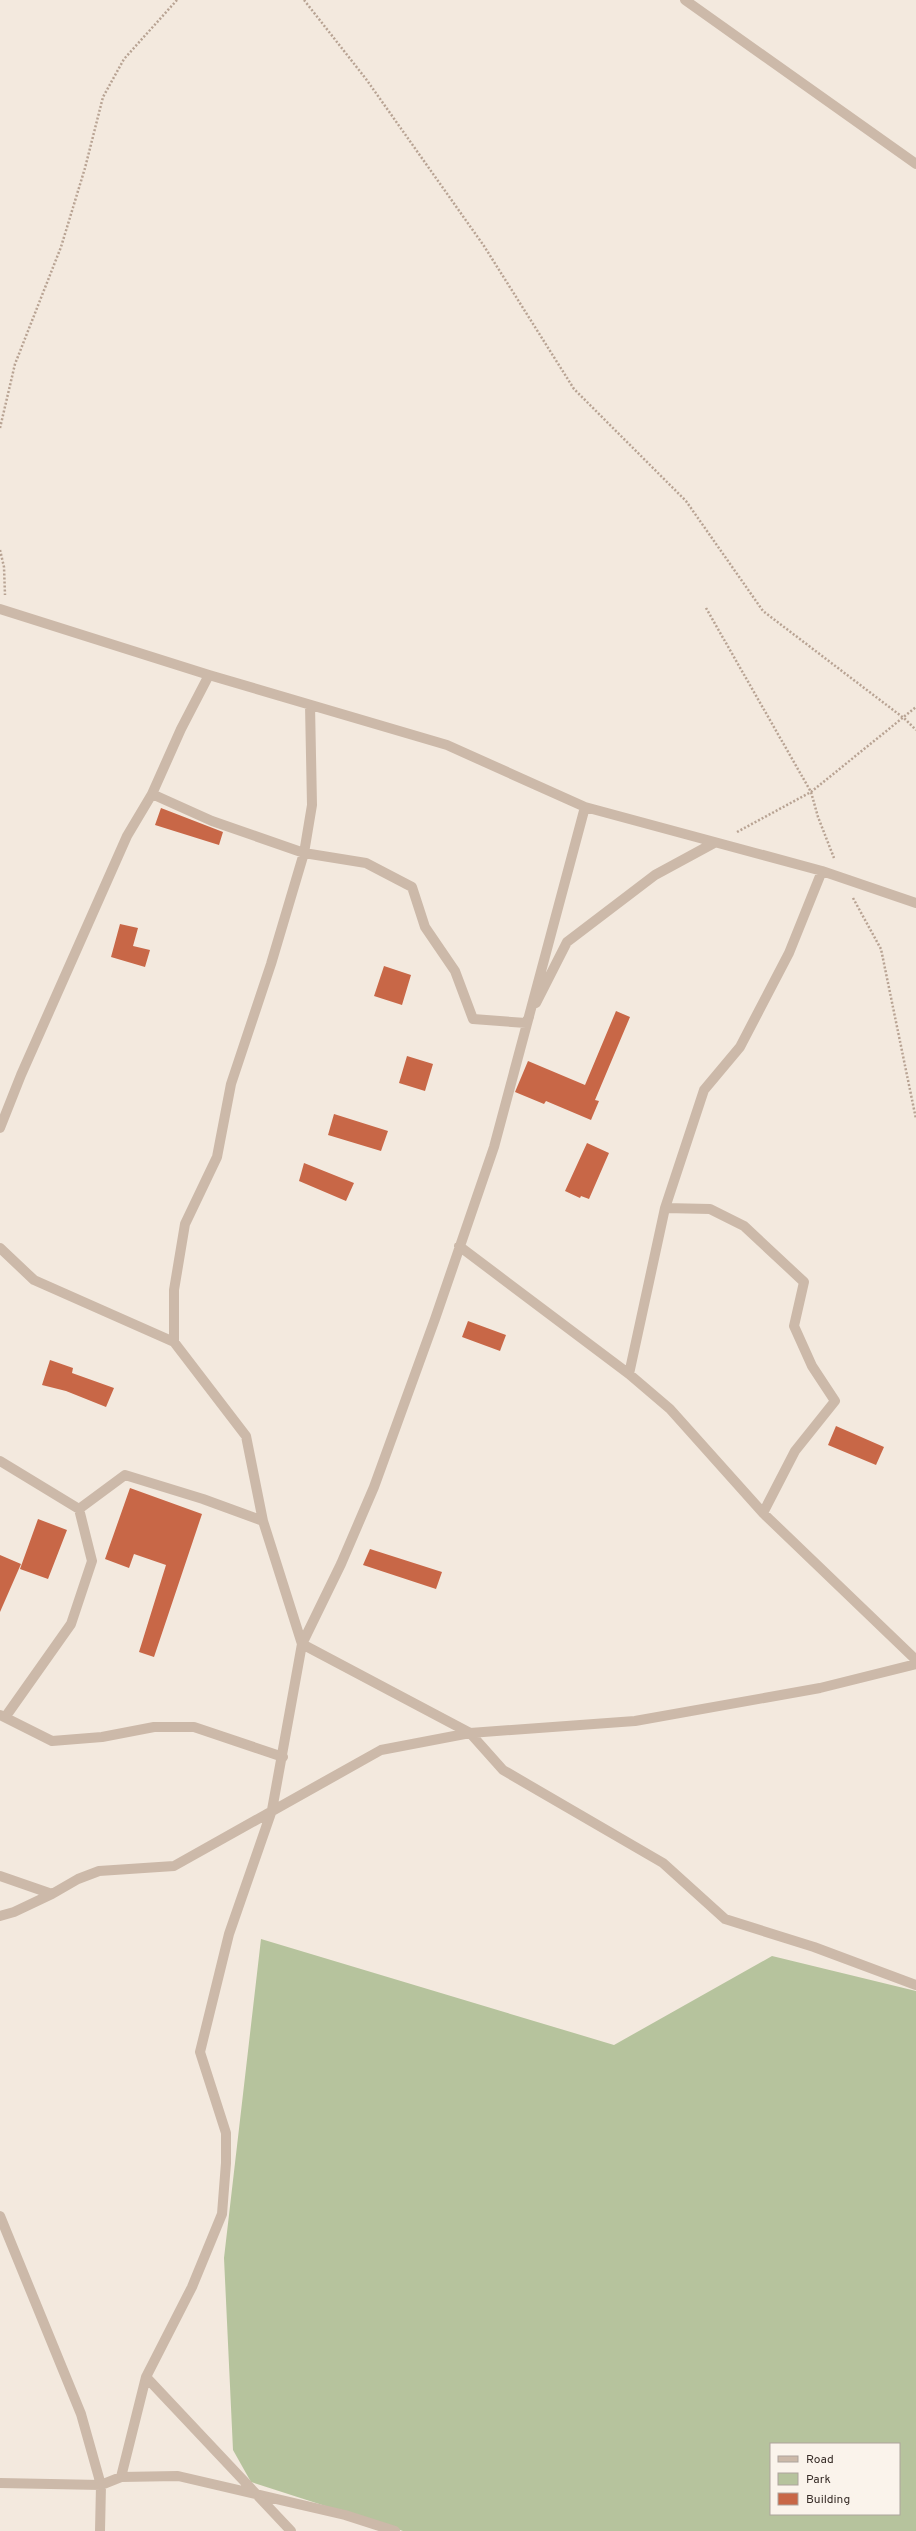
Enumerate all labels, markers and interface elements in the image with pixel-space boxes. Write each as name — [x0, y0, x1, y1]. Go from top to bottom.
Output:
legend — [770, 2443, 900, 2515]
text: Road — [806, 2452, 834, 2468]
text: Park — [806, 2472, 831, 2488]
text: Building — [806, 2492, 850, 2508]

